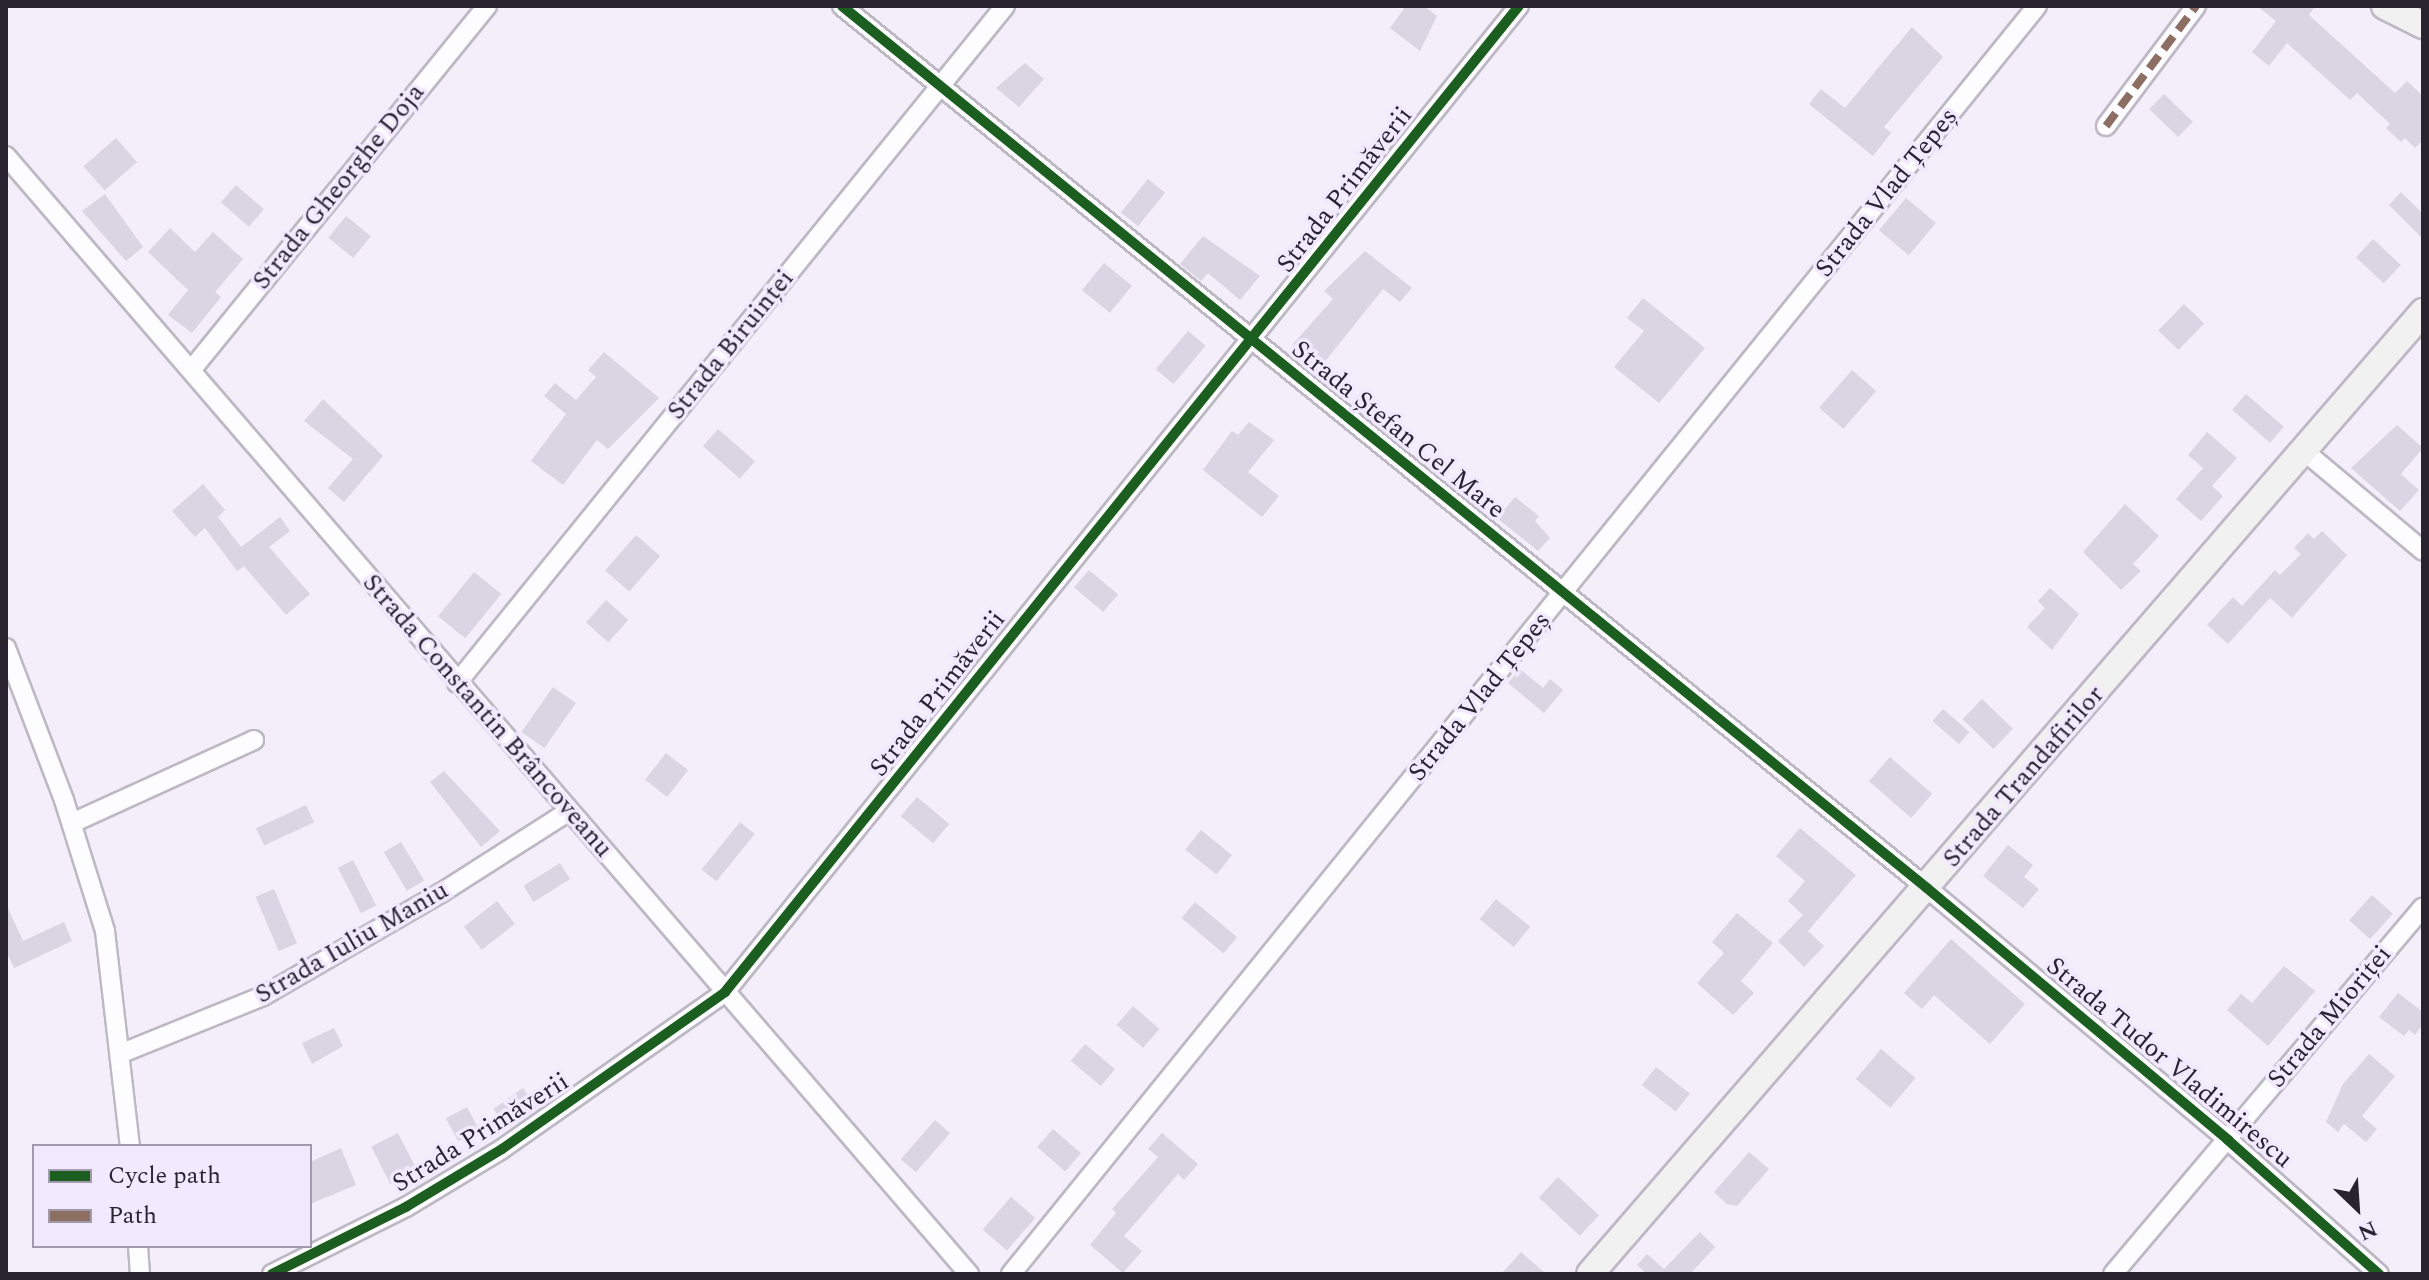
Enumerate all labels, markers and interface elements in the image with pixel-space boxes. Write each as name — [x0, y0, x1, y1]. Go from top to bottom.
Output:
street label: Strada Gheorghe Doja — [246, 78, 432, 296]
street label: Strada Primăverii — [1271, 101, 1419, 279]
street label: Strada Vlad Țepeș — [1809, 102, 1965, 284]
street label: Strada Biruinței — [661, 264, 801, 426]
street label: Strada Ștefan Cel Mare — [1285, 334, 1511, 526]
street label: Strada Constantin Brâncoveanu — [355, 568, 619, 864]
street label: Strada Primăverii — [864, 605, 1012, 783]
street label: Strada Vlad Țepeș — [1402, 606, 1558, 788]
street label: Strada Trandafirilor — [1937, 680, 2111, 874]
street label: Strada Iuliu Maniu — [250, 875, 454, 1011]
street label: Strada Mioriței — [2261, 940, 2399, 1094]
street label: Strada Tudor Vladimirescu — [2040, 951, 2298, 1175]
street label: Strada Primăverii — [387, 1066, 575, 1200]
legend — [32, 1144, 312, 1248]
text: Cycle path — [108, 1158, 221, 1194]
north arrow — [2317, 1168, 2397, 1248]
text: Path — [108, 1198, 157, 1234]
text: N — [2352, 1211, 2382, 1249]

